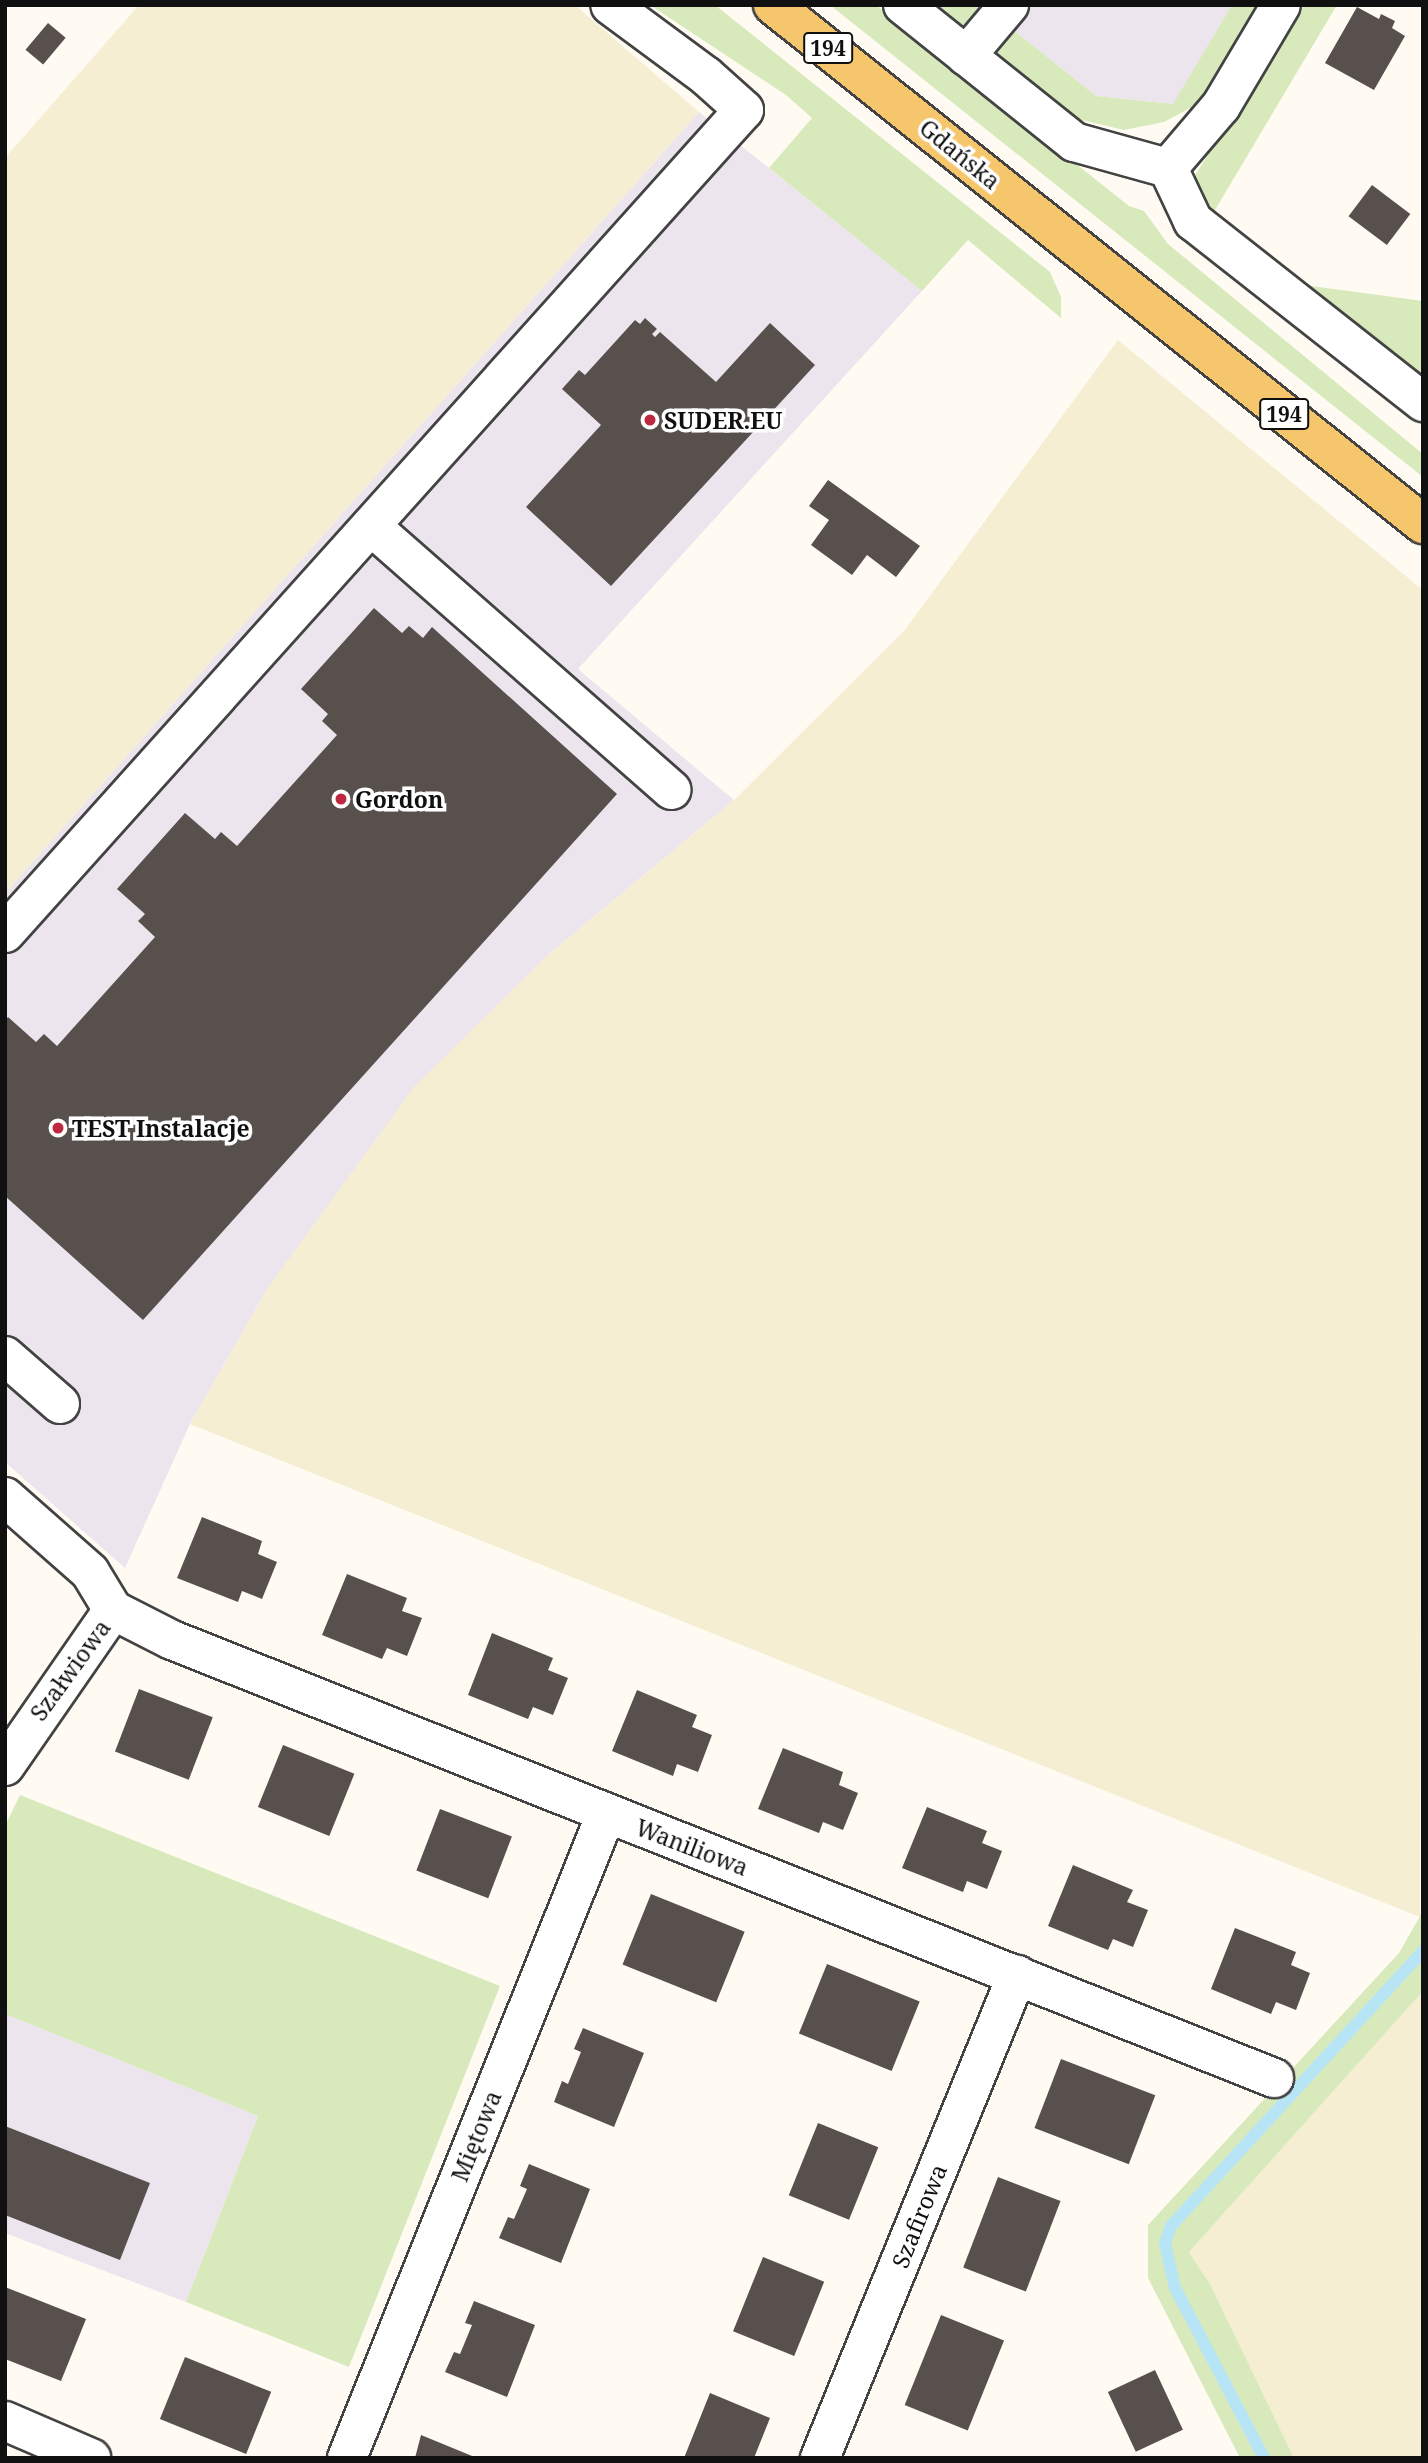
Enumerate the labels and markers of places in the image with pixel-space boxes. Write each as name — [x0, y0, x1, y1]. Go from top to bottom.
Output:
place label: SUDER.EU — [664, 406, 782, 434]
marker: SUDER.EU — [642, 412, 658, 428]
place label: Gordon — [355, 785, 443, 813]
marker: Gordon — [333, 791, 349, 807]
place label: TEST Instalacje — [72, 1114, 250, 1142]
marker: TEST Instalacje — [50, 1120, 66, 1136]

